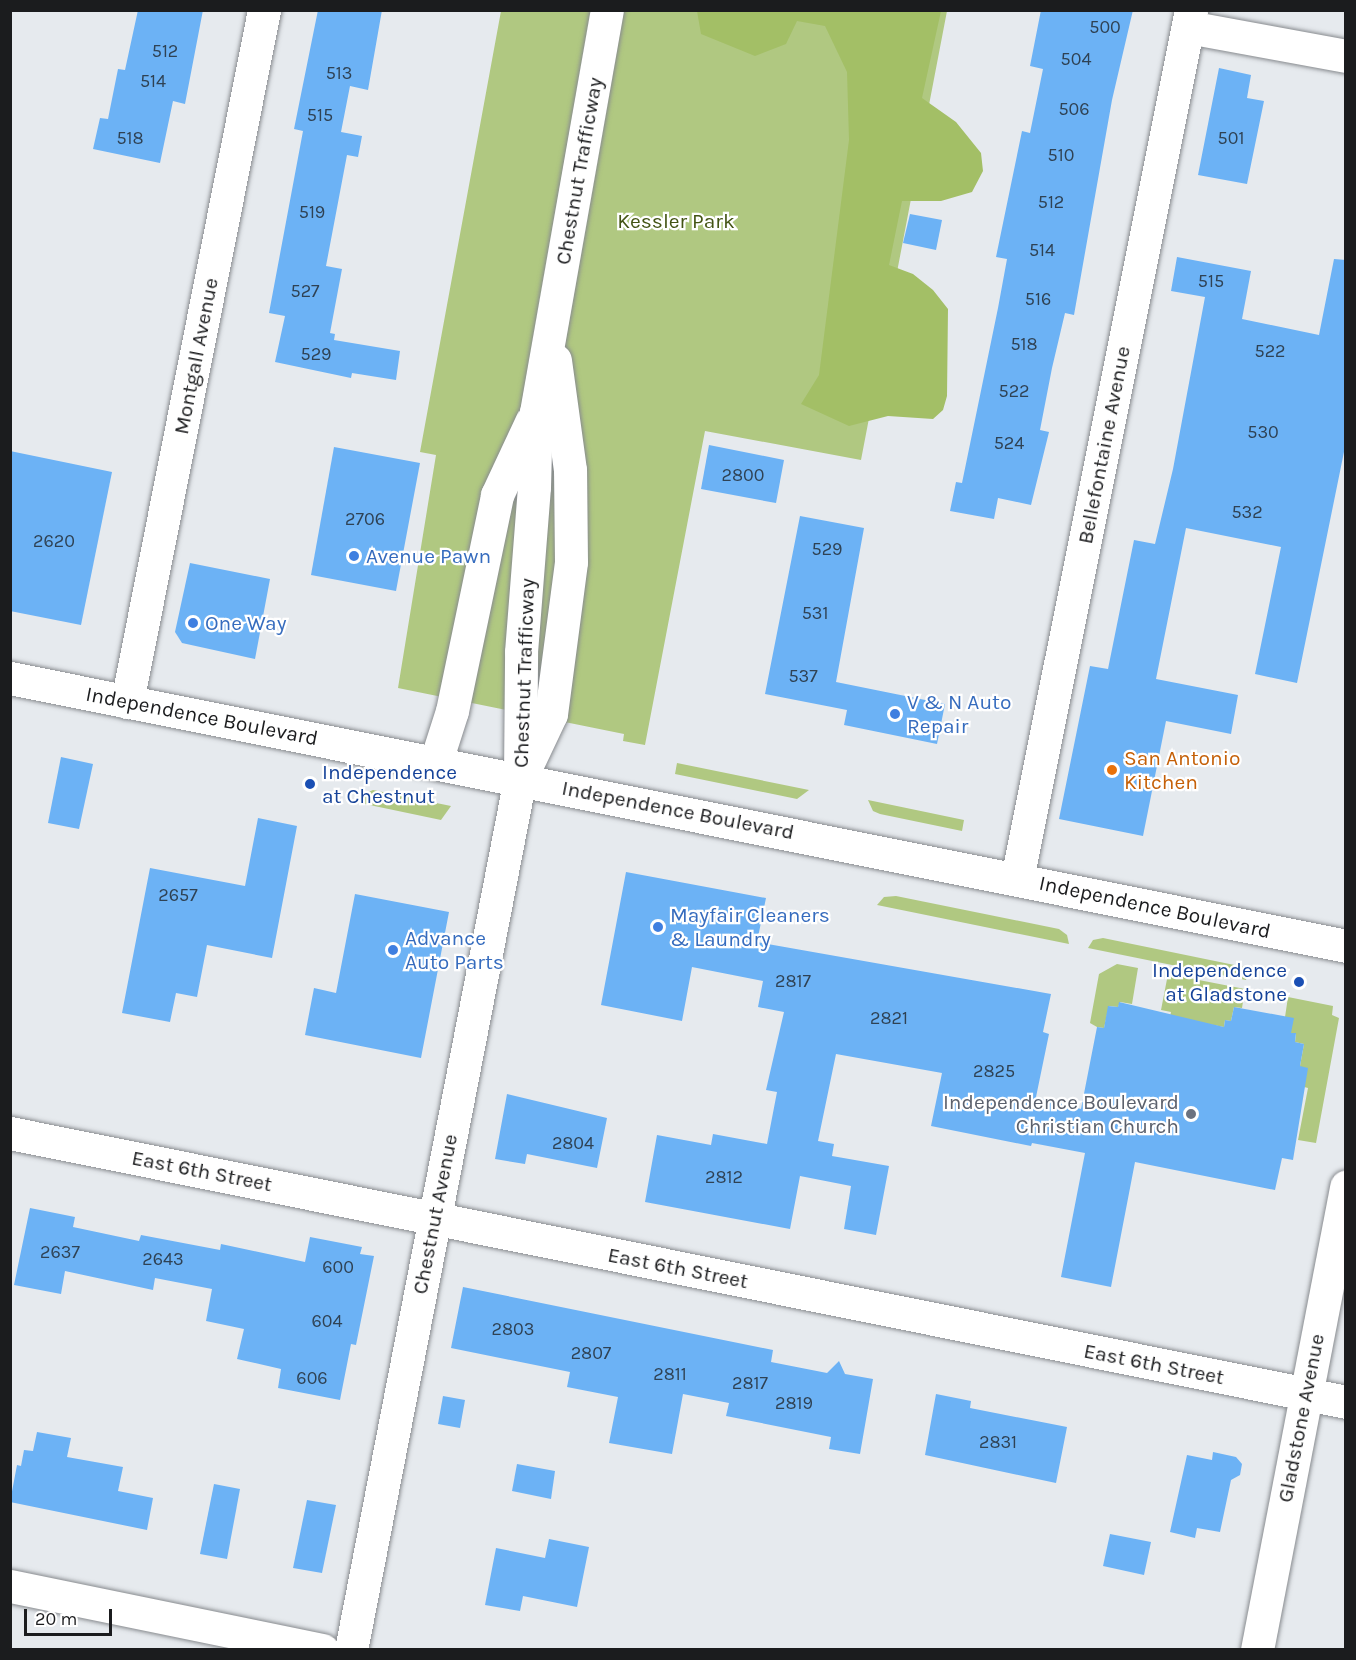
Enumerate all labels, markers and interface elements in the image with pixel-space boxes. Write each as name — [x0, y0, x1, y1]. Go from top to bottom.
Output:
house number: 500 — [1089, 16, 1121, 38]
house number: 512 — [152, 40, 178, 62]
house number: 504 — [1061, 48, 1091, 70]
house number: 513 — [326, 62, 352, 84]
house number: 514 — [140, 70, 166, 92]
street label: Chestnut Trafficway — [550, 75, 608, 267]
house number: 506 — [1058, 98, 1090, 120]
house number: 515 — [307, 104, 333, 126]
house number: 518 — [116, 127, 144, 149]
house number: 501 — [1218, 127, 1244, 149]
house number: 510 — [1048, 144, 1074, 166]
house number: 512 — [1038, 191, 1064, 213]
house number: 519 — [299, 201, 325, 223]
park label: Kessler Park — [617, 208, 735, 234]
house number: 514 — [1029, 239, 1055, 261]
house number: 515 — [1198, 270, 1224, 292]
street label: Montgall Avenue — [168, 276, 224, 436]
house number: 527 — [290, 280, 320, 302]
house number: 516 — [1025, 288, 1051, 310]
house number: 518 — [1010, 333, 1038, 355]
house number: 522 — [1254, 340, 1286, 362]
house number: 529 — [300, 343, 332, 365]
street label: Bellefontaine Avenue — [1072, 344, 1136, 546]
house number: 522 — [998, 380, 1030, 402]
house number: 530 — [1247, 421, 1279, 443]
house number: 524 — [994, 432, 1024, 454]
house number: 2800 — [722, 464, 764, 486]
house number: 532 — [1231, 501, 1263, 523]
house number: 2706 — [345, 508, 385, 530]
house number: 2620 — [33, 530, 75, 552]
house number: 529 — [811, 538, 843, 560]
place label: Avenue Pawn — [366, 543, 491, 569]
marker: Avenue Pawn — [347, 549, 361, 563]
street label: Chestnut Trafficway — [508, 578, 540, 768]
house number: 531 — [802, 602, 828, 624]
place label: One Way — [205, 610, 286, 636]
marker: One Way — [186, 616, 200, 630]
house number: 537 — [788, 665, 818, 687]
street label: Independence Boulevard — [84, 681, 320, 751]
place label: V & N Auto Repair — [907, 689, 1011, 739]
marker: V & N Auto Repair — [888, 707, 902, 721]
place label: San Antonio Kitchen — [1124, 745, 1240, 795]
place label: Independence at Chestnut — [322, 759, 457, 809]
marker: San Antonio Kitchen — [1105, 763, 1119, 777]
street label: Independence Boulevard — [560, 775, 796, 845]
marker: Independence at Chestnut — [303, 777, 317, 791]
street label: Independence Boulevard — [1037, 870, 1273, 944]
house number: 2657 — [158, 884, 198, 906]
place label: Mayfair Cleaners & Laundry — [670, 902, 830, 952]
marker: Mayfair Cleaners & Laundry — [651, 920, 665, 934]
place label: Advance Auto Parts — [405, 925, 504, 975]
marker: Advance Auto Parts — [386, 943, 400, 957]
place label: Independence at Gladstone — [1152, 957, 1287, 1007]
house number: 2817 — [775, 970, 811, 992]
marker: Independence at Gladstone — [1292, 975, 1306, 989]
house number: 2821 — [870, 1007, 908, 1029]
house number: 2825 — [973, 1060, 1015, 1082]
place label: Independence Boulevard Christian Church — [943, 1089, 1179, 1139]
marker: Independence Boulevard Christian Church — [1184, 1107, 1198, 1121]
street label: Chestnut Avenue — [407, 1132, 463, 1296]
house number: 2804 — [552, 1132, 594, 1154]
street label: East 6th Street — [130, 1145, 274, 1197]
house number: 2812 — [705, 1166, 743, 1188]
house number: 2637 — [40, 1241, 80, 1263]
street label: East 6th Street — [606, 1242, 750, 1294]
house number: 2643 — [142, 1248, 184, 1270]
house number: 600 — [322, 1256, 354, 1278]
house number: 604 — [311, 1310, 343, 1332]
house number: 2803 — [492, 1318, 534, 1340]
street label: Gladstone Avenue — [1272, 1331, 1330, 1505]
street label: East 6th Street — [1082, 1338, 1226, 1390]
house number: 2807 — [571, 1342, 611, 1364]
house number: 2811 — [653, 1363, 687, 1385]
house number: 606 — [296, 1367, 328, 1389]
house number: 2817 — [732, 1372, 768, 1394]
house number: 2819 — [775, 1392, 813, 1414]
house number: 2831 — [979, 1431, 1017, 1453]
scale bar — [27, 1597, 116, 1635]
text: 20 m — [35, 1608, 77, 1630]

